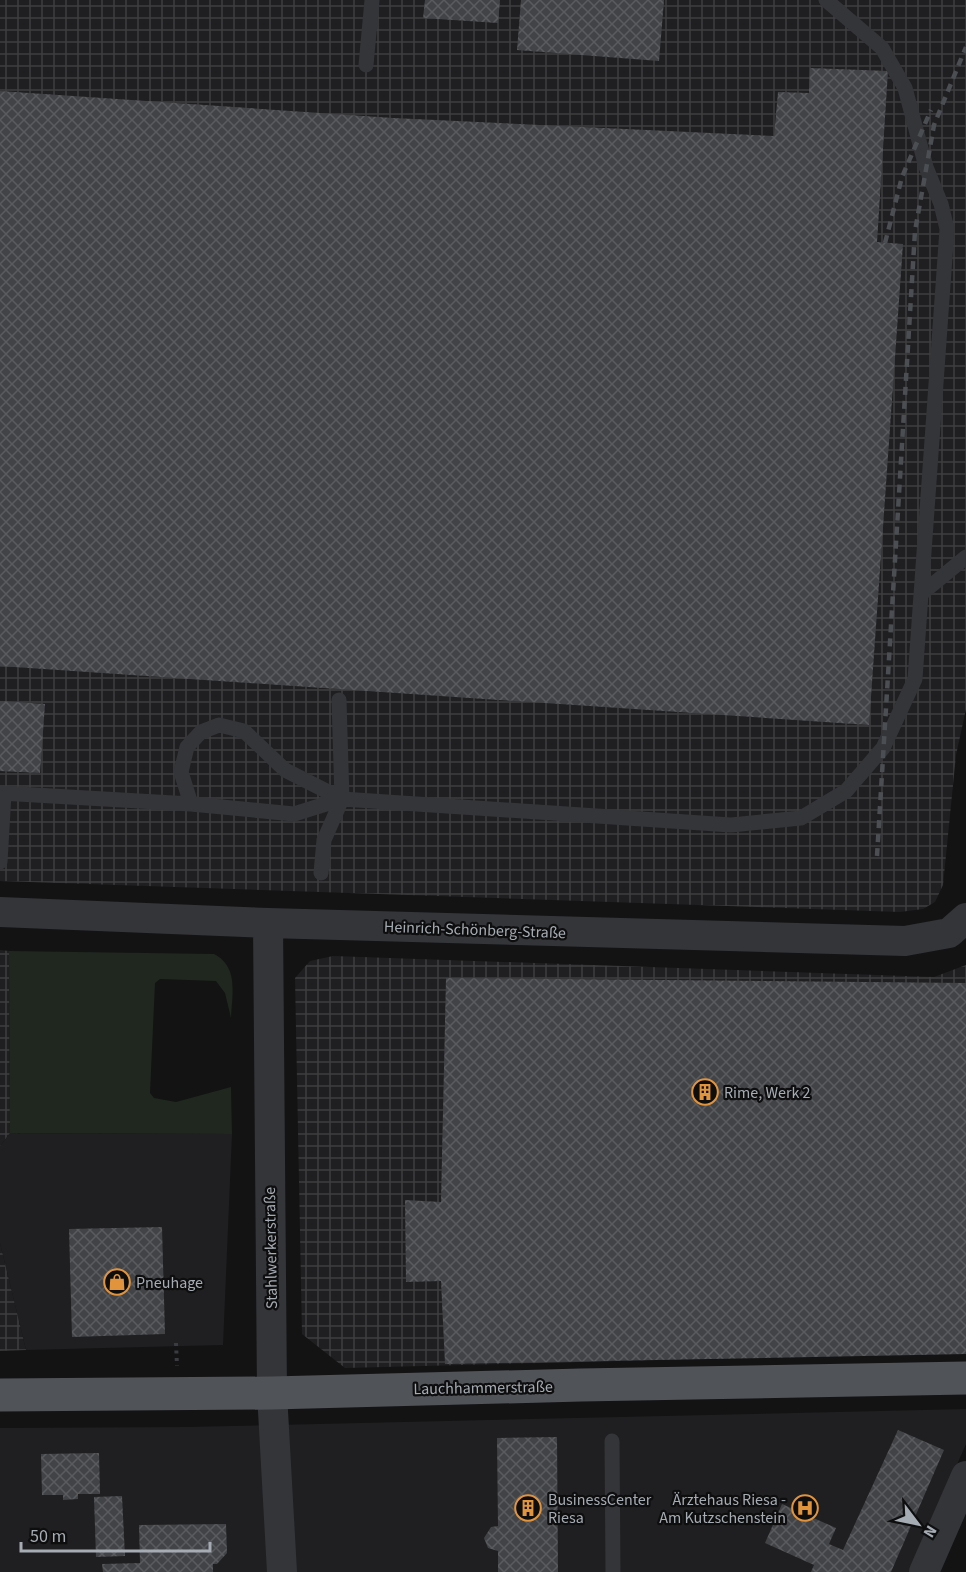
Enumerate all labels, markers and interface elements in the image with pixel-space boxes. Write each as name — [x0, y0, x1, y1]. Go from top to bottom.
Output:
street label: Heinrich-Schönberg-Straße — [384, 916, 566, 944]
building icon: Rime, Werk 2 — [690, 1077, 720, 1107]
place label: Rime, Werk 2 — [724, 1082, 811, 1104]
street label: Stahlwerkerstraße — [259, 1187, 283, 1309]
shop icon: Pneuhage — [102, 1267, 132, 1297]
place label: Pneuhage — [136, 1272, 203, 1294]
street label: Lauchhammerstraße — [413, 1376, 553, 1400]
place label: BusinessCenter Riesa — [548, 1489, 652, 1529]
place label: Ärztehaus Riesa - Am Kutzschenstein — [659, 1489, 786, 1529]
building icon: BusinessCenter Riesa — [513, 1493, 543, 1523]
hospital icon: Ärztehaus Riesa - Am Kutzschenstein — [790, 1493, 820, 1523]
north arrow — [888, 1494, 948, 1554]
scale bar — [21, 1515, 210, 1553]
text: N — [918, 1521, 942, 1542]
text: 50 m — [30, 1524, 66, 1549]

